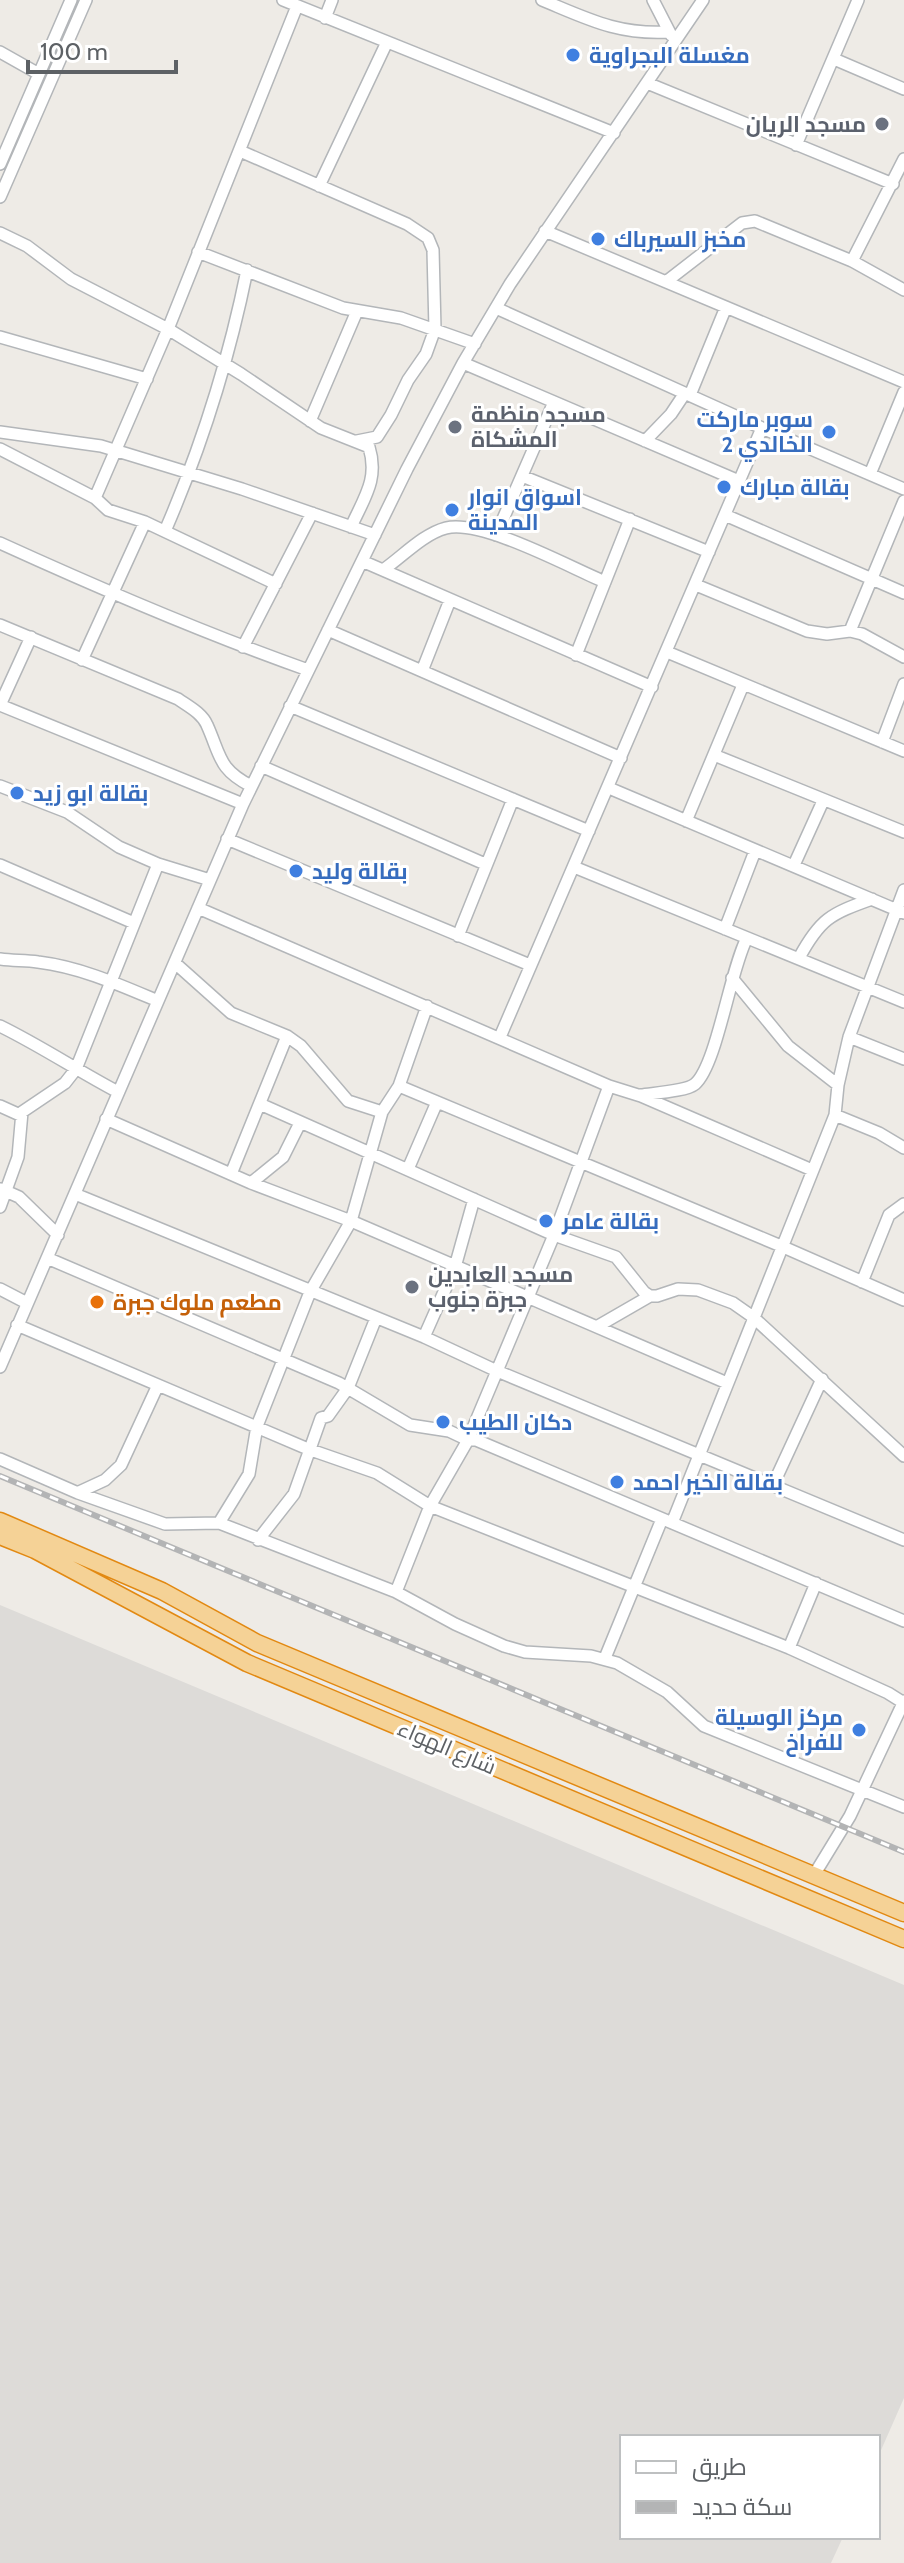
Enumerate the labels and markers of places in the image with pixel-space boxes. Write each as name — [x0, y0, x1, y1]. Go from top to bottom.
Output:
place label: مغسلة البجراوية — [589, 42, 750, 69]
marker: مغسلة البجراوية — [564, 46, 582, 64]
place label: مسجد الريان — [746, 111, 866, 138]
marker: مسجد الريان — [873, 115, 891, 133]
place label: مخبز السيرباك — [614, 226, 746, 253]
marker: مخبز السيرباك — [589, 230, 607, 248]
place label: مسجد منظمة المشكاة — [471, 401, 606, 453]
place label: سوبر ماركت الخالدي 2 — [697, 406, 813, 462]
marker: مسجد منظمة المشكاة — [446, 418, 464, 436]
marker: سوبر ماركت الخالدي 2 — [820, 423, 838, 441]
place label: بقالة مبارك — [740, 474, 850, 501]
marker: بقالة مبارك — [715, 478, 733, 496]
place label: اسواق انوار المدينة — [467, 484, 582, 536]
marker: اسواق انوار المدينة — [443, 501, 461, 519]
place label: بقالة ابو زيد — [33, 780, 148, 807]
marker: بقالة ابو زيد — [8, 784, 26, 802]
place label: بقالة وليد — [312, 858, 408, 885]
marker: بقالة وليد — [287, 862, 305, 880]
place label: بقالة عامر — [561, 1208, 659, 1235]
marker: بقالة عامر — [537, 1212, 555, 1230]
place label: مسجد العابدين جبرة جنوب — [428, 1261, 573, 1313]
marker: مسجد العابدين جبرة جنوب — [403, 1278, 421, 1296]
place label: مطعم ملوك جبرة — [113, 1289, 282, 1318]
marker: مطعم ملوك جبرة — [88, 1293, 106, 1311]
place label: دكان الطيب — [459, 1409, 572, 1436]
marker: دكان الطيب — [434, 1413, 452, 1431]
place label: بقالة الخير احمد — [633, 1469, 783, 1496]
marker: بقالة الخير احمد — [608, 1473, 626, 1491]
place label: مركز الوسيلة للفراخ — [715, 1704, 843, 1757]
marker: مركز الوسيلة للفراخ — [850, 1721, 868, 1739]

